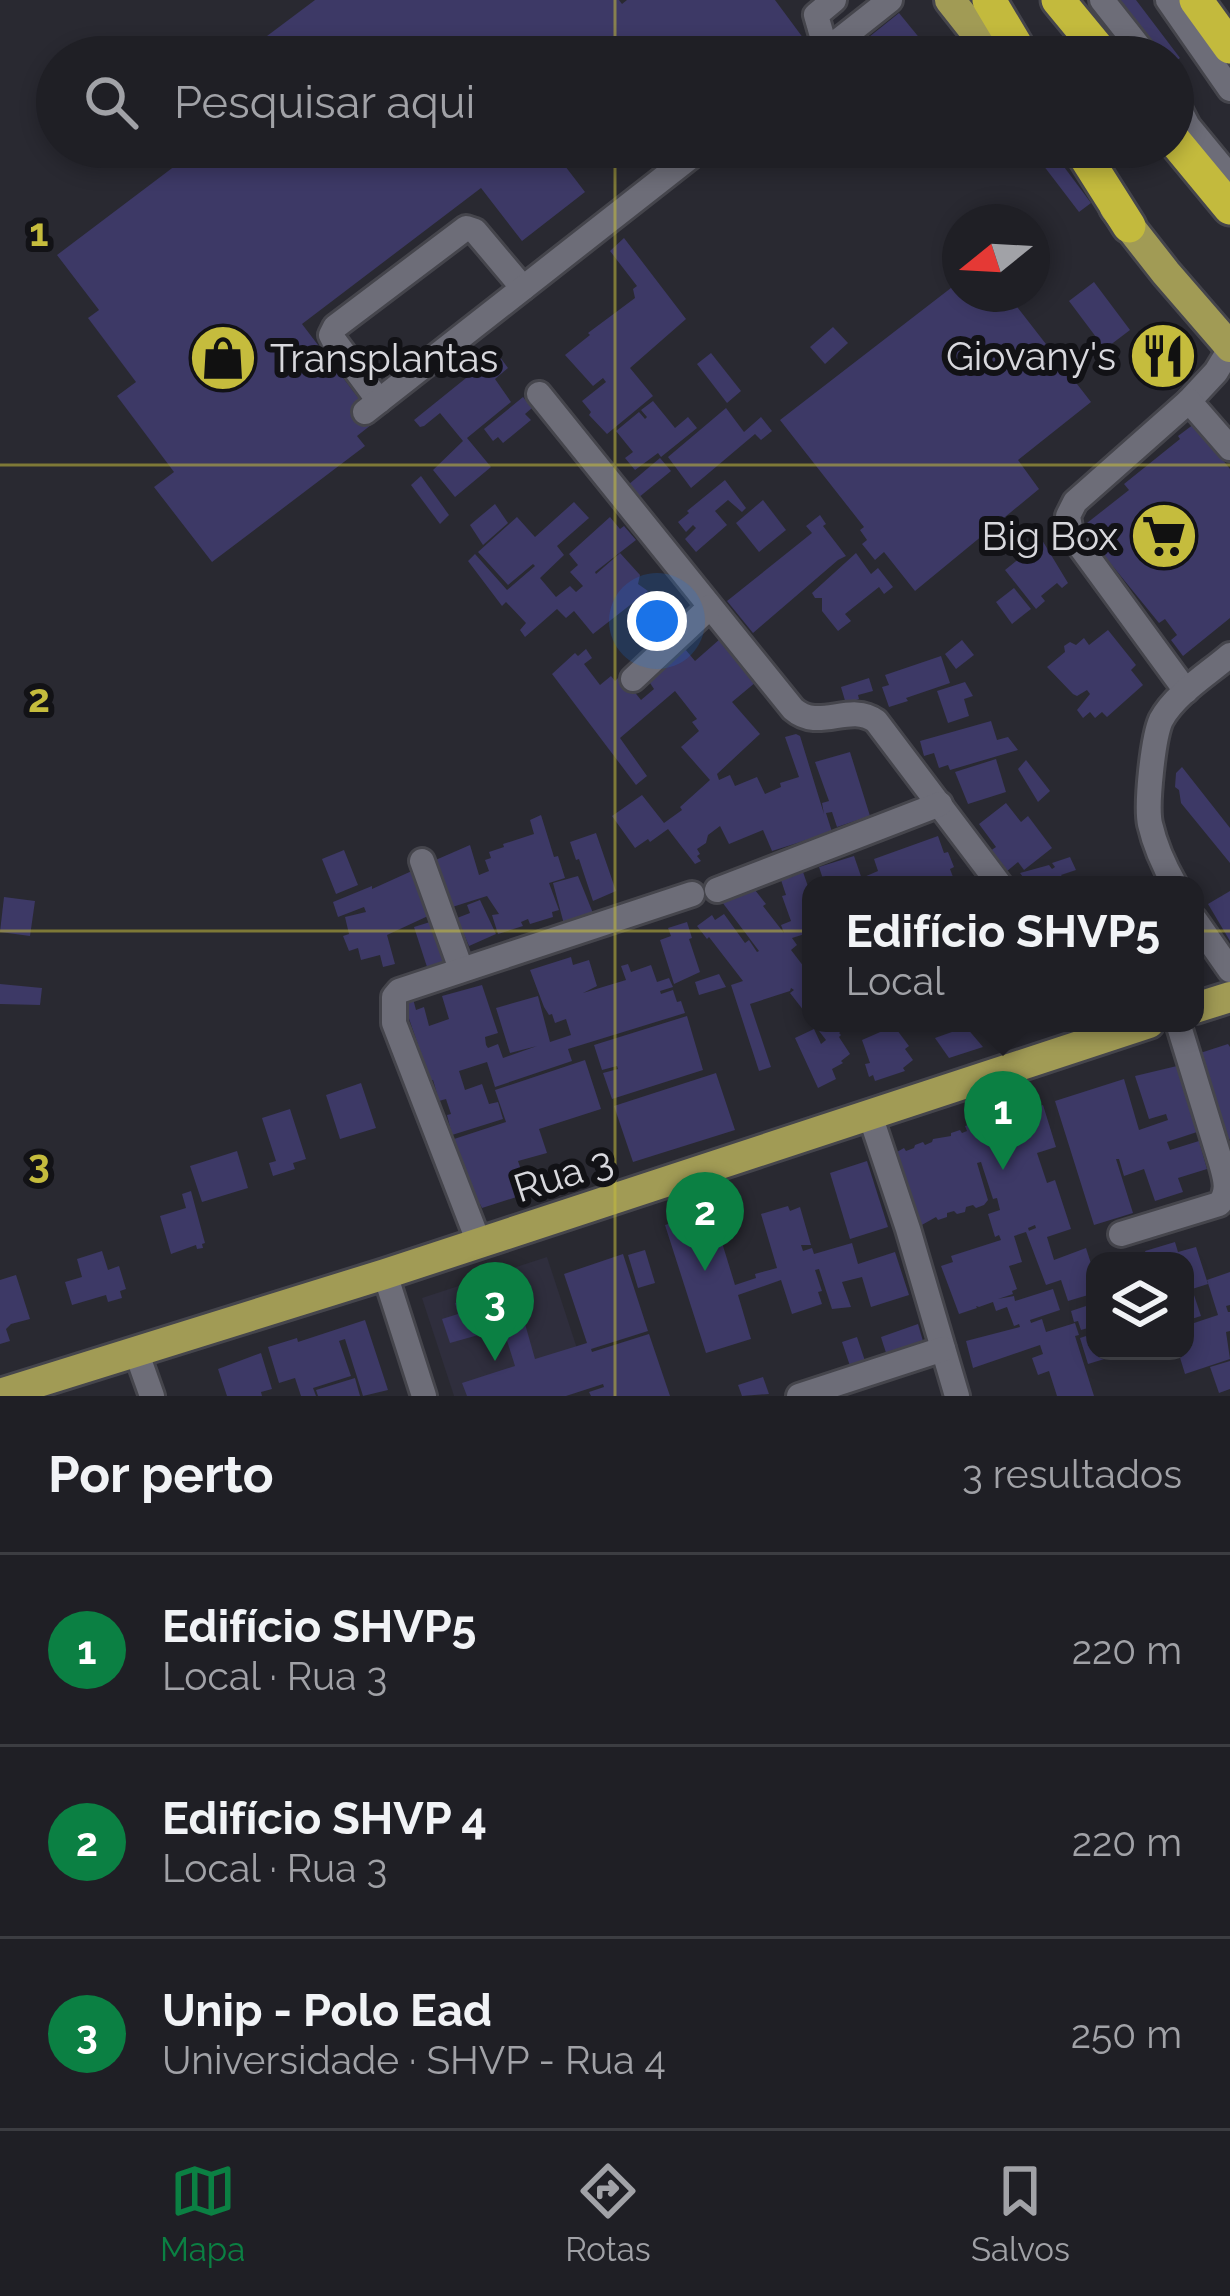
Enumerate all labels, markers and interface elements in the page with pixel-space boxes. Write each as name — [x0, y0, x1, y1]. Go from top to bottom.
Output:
search box — [36, 36, 1194, 168]
icon: search — [78, 69, 144, 135]
text: Pesquisar aqui — [174, 76, 475, 129]
north arrow — [942, 204, 1050, 312]
text: 1 — [29, 209, 49, 255]
restaurant icon: Giovany's — [1128, 321, 1198, 391]
shop icon: Transplantas — [188, 323, 258, 393]
place label: Giovany's — [946, 333, 1116, 379]
place label: Transplantas — [270, 335, 498, 381]
supermarket icon: Big Box — [1129, 501, 1199, 571]
place label: Big Box — [982, 513, 1118, 559]
your location — [627, 591, 687, 651]
text: 2 — [28, 675, 50, 721]
popup — [802, 876, 1204, 1032]
text: Edifício SHVP5 — [846, 905, 1160, 958]
text: Local — [846, 958, 945, 1004]
pin: 1 — [964, 1071, 1042, 1170]
street label: Rua 3 — [508, 1137, 618, 1211]
text: 3 — [28, 1140, 50, 1186]
pin: 2 — [666, 1172, 744, 1271]
map controls — [1086, 1252, 1194, 1360]
button: layers — [1086, 1252, 1194, 1360]
pin: 3 — [456, 1262, 534, 1361]
text: Por perto — [48, 1444, 274, 1504]
text: 3 resultados — [962, 1451, 1182, 1497]
text: Edifício SHVP5 — [162, 1600, 476, 1653]
text: 1 — [77, 1627, 97, 1673]
text: 220 m — [1072, 1627, 1182, 1673]
text: Local · Rua 3 — [162, 1653, 387, 1699]
text: Edifício SHVP 4 — [162, 1792, 487, 1845]
text: 2 — [76, 1819, 98, 1865]
text: 220 m — [1072, 1819, 1182, 1865]
text: Local · Rua 3 — [162, 1845, 387, 1891]
text: Unip - Polo Ead — [162, 1984, 492, 2037]
text: 3 — [76, 2011, 98, 2057]
text: 250 m — [1071, 2011, 1182, 2057]
text: Universidade · SHVP - Rua 4 — [162, 2037, 666, 2083]
tab: Mapa — [160, 2158, 245, 2269]
tab: Rotas — [565, 2158, 651, 2269]
tab: Salvos — [971, 2158, 1070, 2269]

